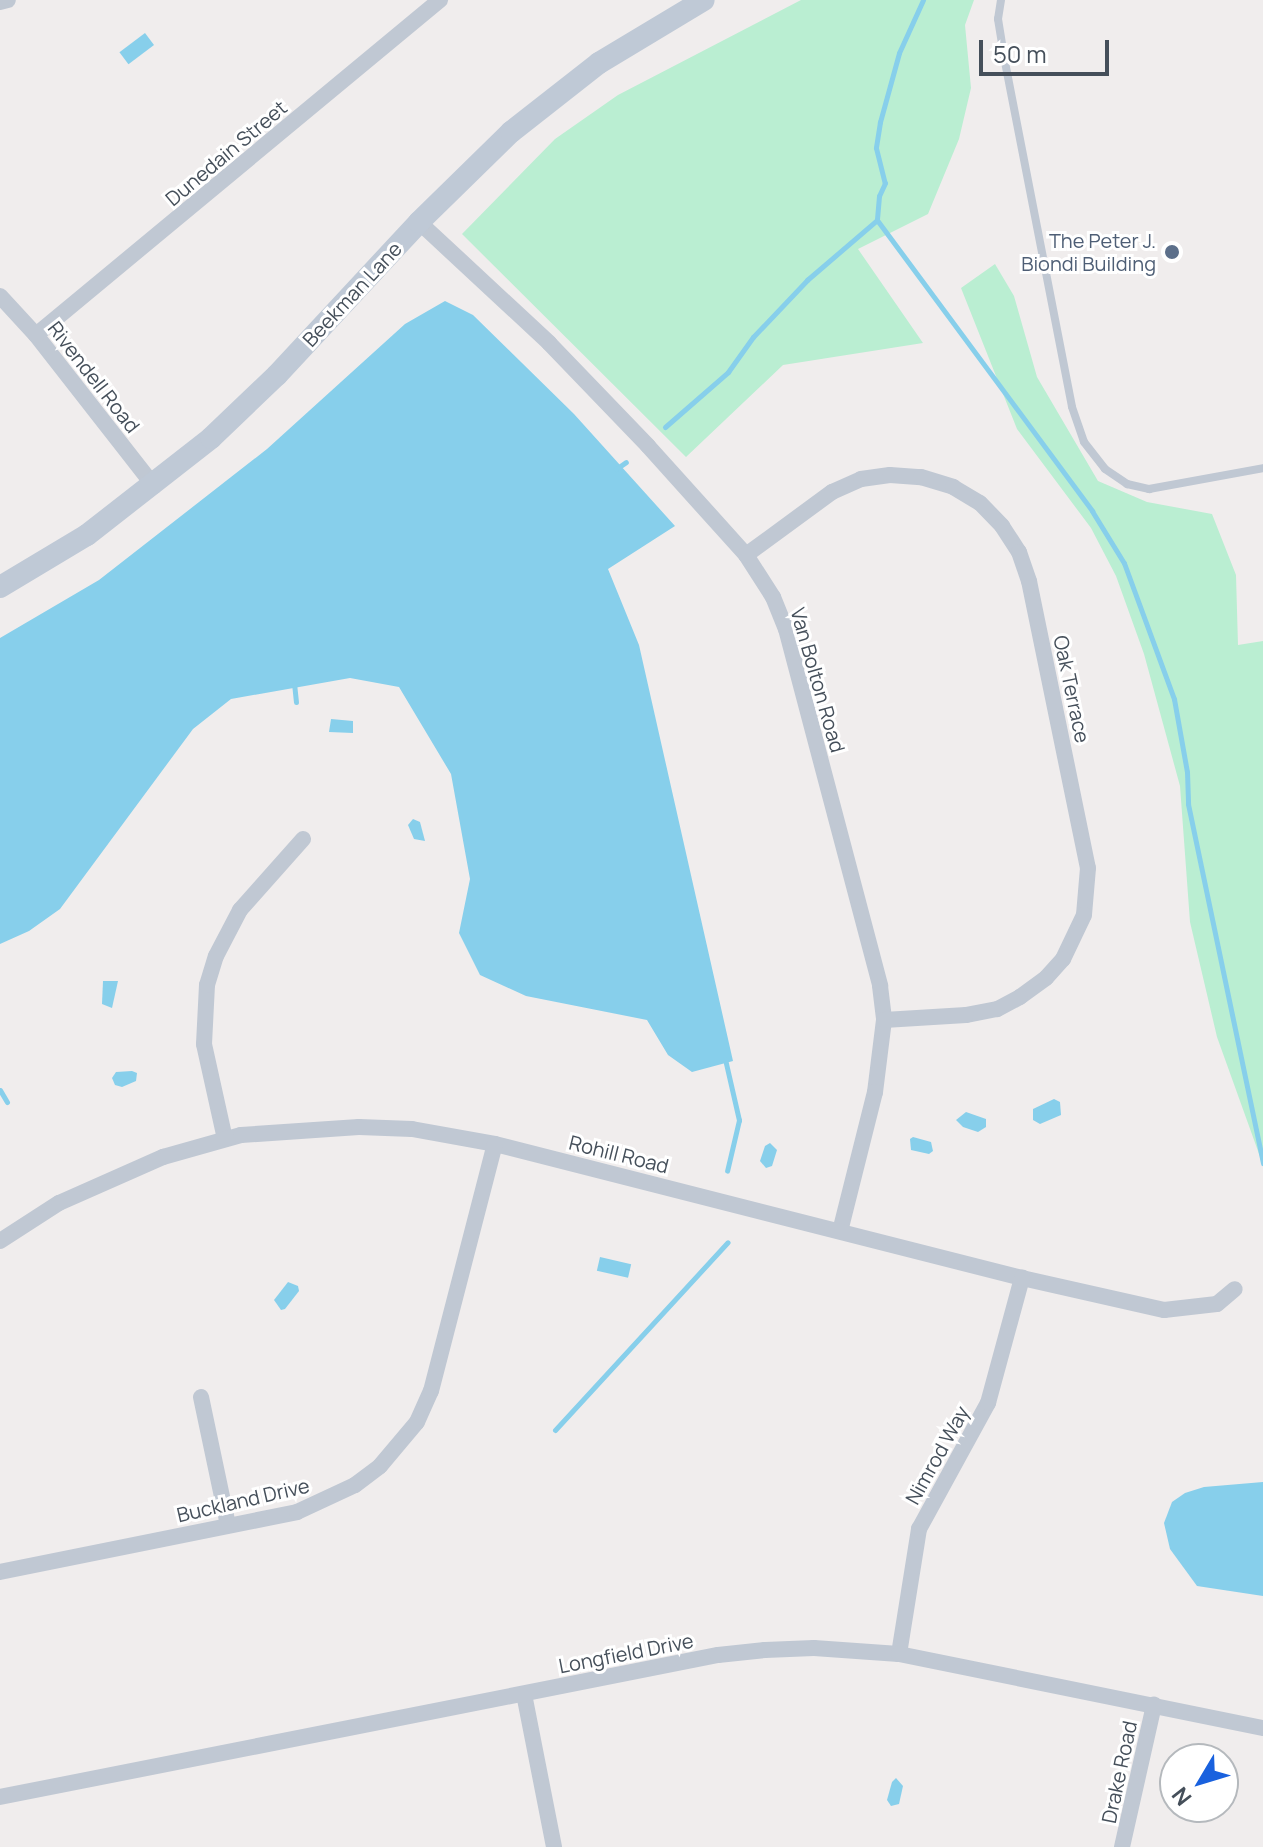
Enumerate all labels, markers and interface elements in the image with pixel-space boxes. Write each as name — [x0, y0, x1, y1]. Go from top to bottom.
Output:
scale bar — [983, 24, 1113, 74]
text: 50 m — [993, 37, 1047, 70]
street label: Dunedain Street — [160, 95, 292, 211]
place label: The Peter J. Biondi Building — [1021, 228, 1156, 275]
street label: Beekman Lane — [297, 237, 407, 351]
marker: The Peter J. Biondi Building — [1163, 243, 1181, 261]
street label: Rivendell Road — [43, 317, 145, 437]
street label: Van Bolton Road — [786, 605, 850, 755]
street label: Oak Terrace — [1049, 633, 1095, 745]
street label: Rohill Road — [567, 1130, 671, 1178]
street label: Nimrod Way — [900, 1402, 974, 1508]
street label: Buckland Drive — [174, 1473, 312, 1527]
street label: Longfield Drive — [557, 1628, 695, 1678]
street label: Drake Road — [1096, 1719, 1142, 1825]
north arrow — [1159, 1743, 1239, 1823]
text: N — [1165, 1781, 1198, 1812]

